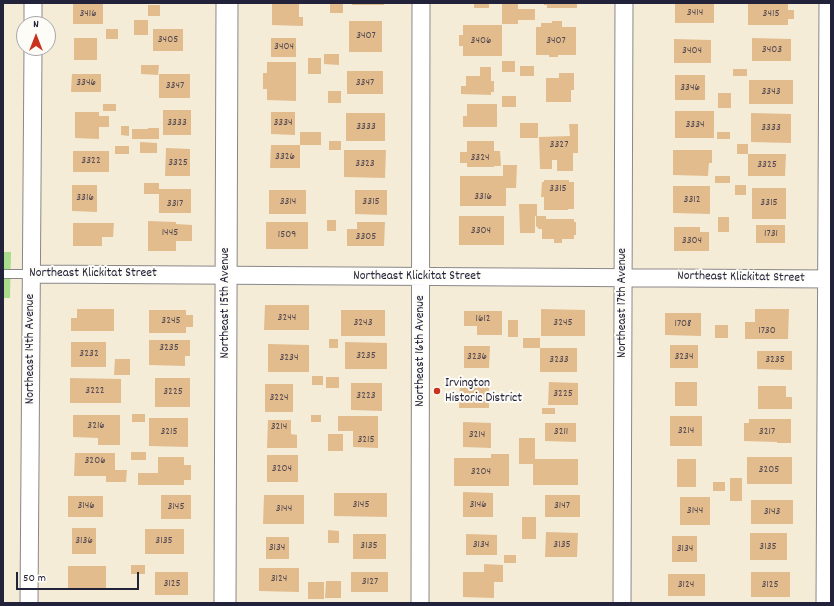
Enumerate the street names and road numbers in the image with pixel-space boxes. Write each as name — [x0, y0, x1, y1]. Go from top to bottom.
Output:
street label: Northeast 15th Avenue — [218, 247, 234, 359]
street label: Northeast 17th Avenue — [615, 248, 631, 358]
street label: Northeast Klickitat Street — [29, 266, 157, 282]
street label: Northeast Klickitat Street — [353, 269, 481, 285]
street label: Northeast Klickitat Street — [677, 269, 805, 287]
street label: Northeast 14th Avenue — [23, 294, 39, 404]
street label: Northeast 16th Avenue — [413, 295, 429, 407]

